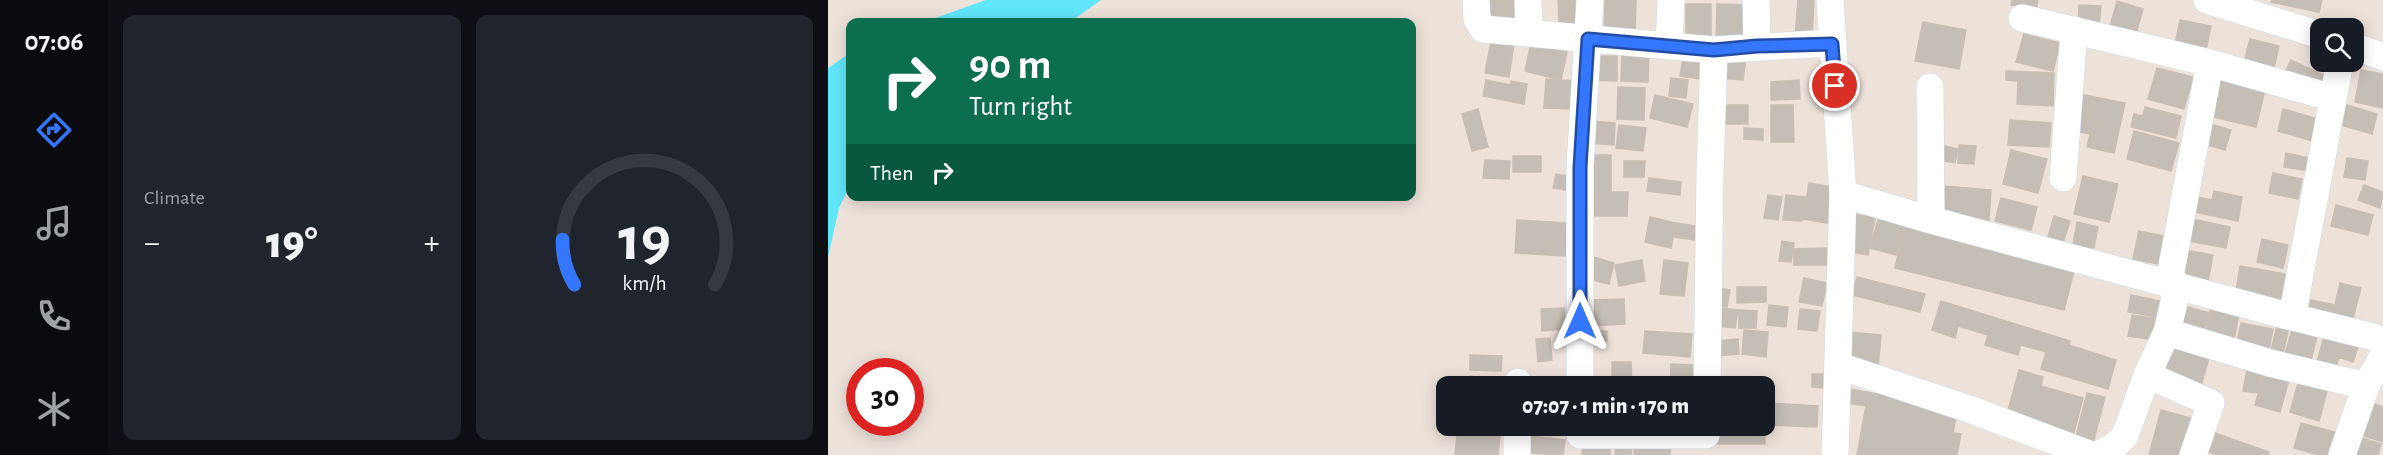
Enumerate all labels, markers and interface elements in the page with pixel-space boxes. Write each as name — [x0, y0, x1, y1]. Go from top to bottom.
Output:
map controls — [2310, 18, 2364, 72]
button: search — [2310, 18, 2364, 72]
text: 07:06 — [24, 28, 84, 55]
icon: right — [870, 42, 948, 120]
text: 90 m — [969, 44, 1051, 86]
pin — [1809, 60, 1860, 111]
icon: arrive — [1818, 69, 1851, 102]
text: Turn right — [969, 93, 1072, 120]
icon: directions — [33, 109, 75, 151]
icon: right — [926, 156, 959, 189]
text: Then — [870, 162, 914, 184]
text: Climate — [144, 188, 205, 208]
icon: music — [33, 202, 75, 244]
text: 19 — [618, 209, 671, 271]
text: 19° — [266, 221, 318, 266]
text: − — [144, 227, 160, 260]
text: + — [424, 227, 440, 260]
text: km/h — [622, 273, 666, 294]
position arrow — [1548, 289, 1612, 353]
icon: phone — [33, 295, 75, 337]
speed limit sign: 30 — [846, 358, 924, 436]
icon: climate — [33, 388, 75, 430]
text: 07:07 · 1 min · 170 m — [1522, 395, 1689, 417]

